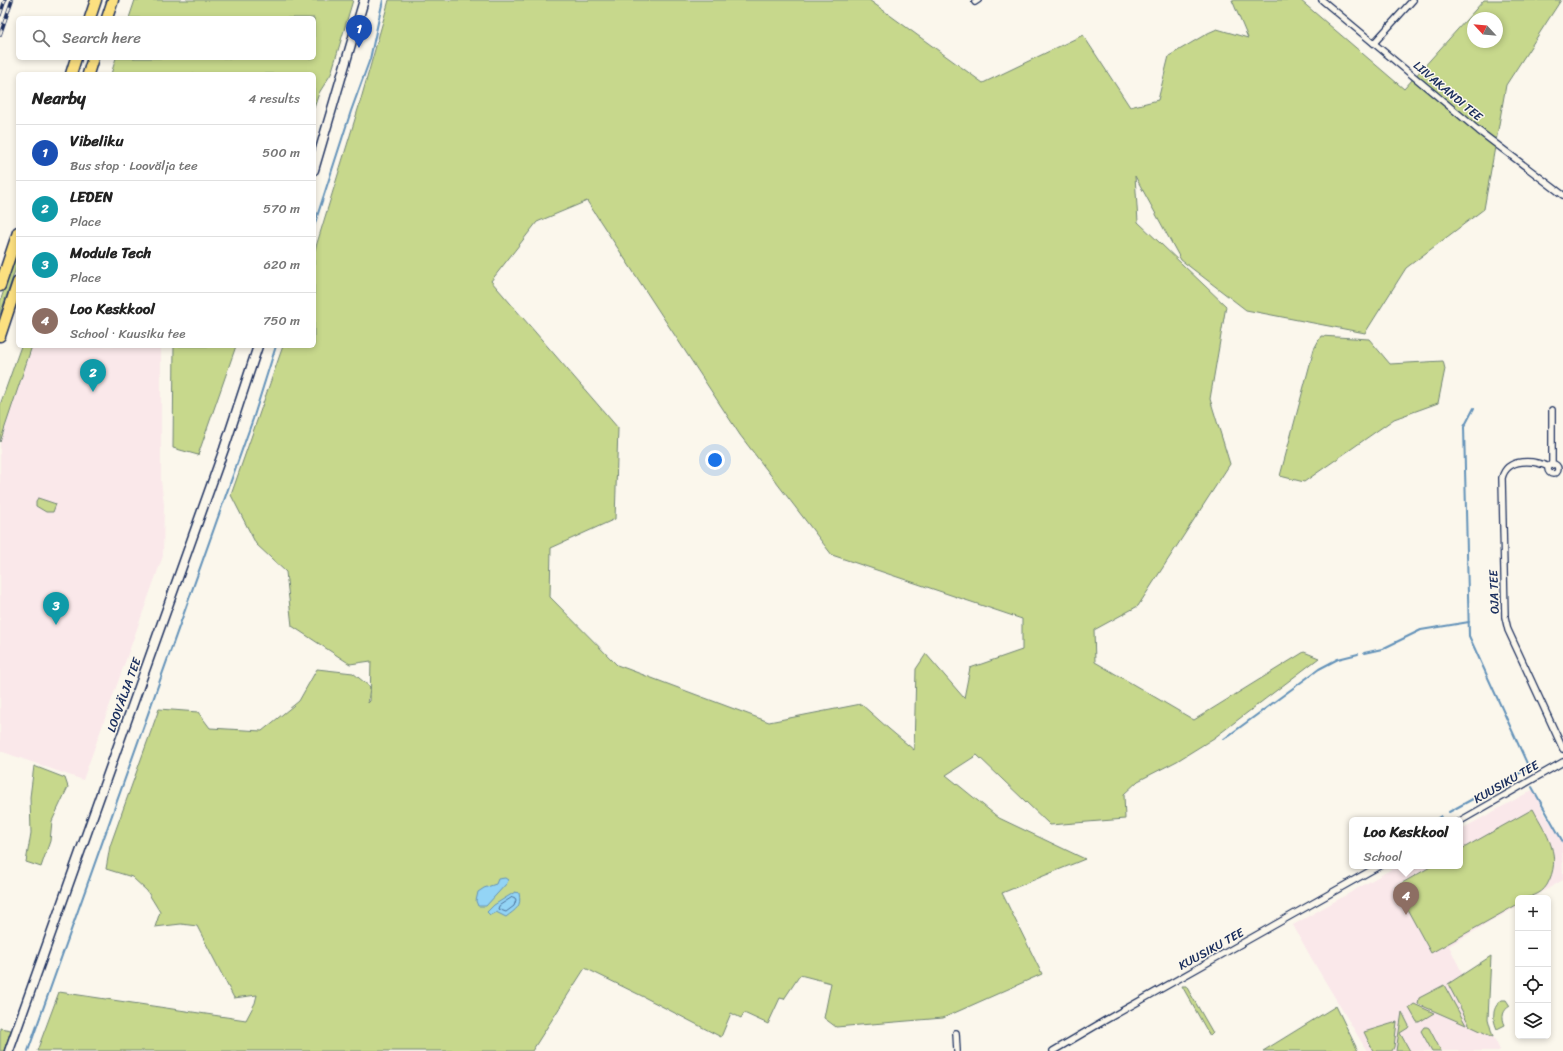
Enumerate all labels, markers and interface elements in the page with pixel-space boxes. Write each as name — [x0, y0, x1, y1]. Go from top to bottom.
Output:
north arrow — [1467, 12, 1503, 48]
pin: 1 — [346, 15, 372, 48]
search box — [16, 16, 316, 60]
text: Search here — [62, 25, 141, 51]
icon: search — [30, 27, 52, 49]
street label: LIIVAKANDI TEE — [1408, 55, 1489, 128]
text: Nearby — [32, 83, 86, 113]
text: 4 results — [248, 87, 300, 110]
text: Vibeliku — [70, 128, 123, 154]
text: 1 — [42, 141, 48, 164]
text: 500 m — [262, 141, 300, 164]
text: Bus stop · Loovälja tee — [70, 154, 198, 177]
text: LEDEN — [70, 184, 113, 210]
text: 2 — [41, 197, 49, 220]
text: 570 m — [263, 197, 300, 220]
text: Place — [70, 210, 101, 233]
text: Module Tech — [70, 240, 151, 266]
text: 3 — [41, 253, 49, 276]
text: 620 m — [264, 253, 300, 276]
text: Place — [70, 266, 101, 289]
text: Loo Keskkool — [70, 296, 155, 322]
text: 4 — [41, 309, 49, 332]
text: 750 m — [263, 309, 300, 332]
text: School · Kuusiku tee — [70, 322, 185, 345]
pin: 2 — [80, 359, 106, 392]
your location — [705, 450, 725, 470]
street label: OJA TEE — [1482, 568, 1506, 614]
pin: 3 — [43, 592, 69, 625]
street label: LOOVÄLJA TEE — [100, 653, 148, 735]
street label: KUUSIKU TEE — [1469, 754, 1544, 810]
popup — [1349, 817, 1463, 869]
text: Loo Keskkool — [1364, 819, 1448, 845]
text: School — [1364, 845, 1402, 868]
pin: 4 — [1393, 882, 1419, 915]
map controls — [1515, 895, 1551, 1039]
button: + — [1515, 895, 1551, 931]
street label: KUUSIKU TEE — [1174, 921, 1249, 976]
button: − — [1515, 931, 1551, 967]
button: locate — [1515, 967, 1551, 1003]
button: layers — [1515, 1003, 1551, 1039]

